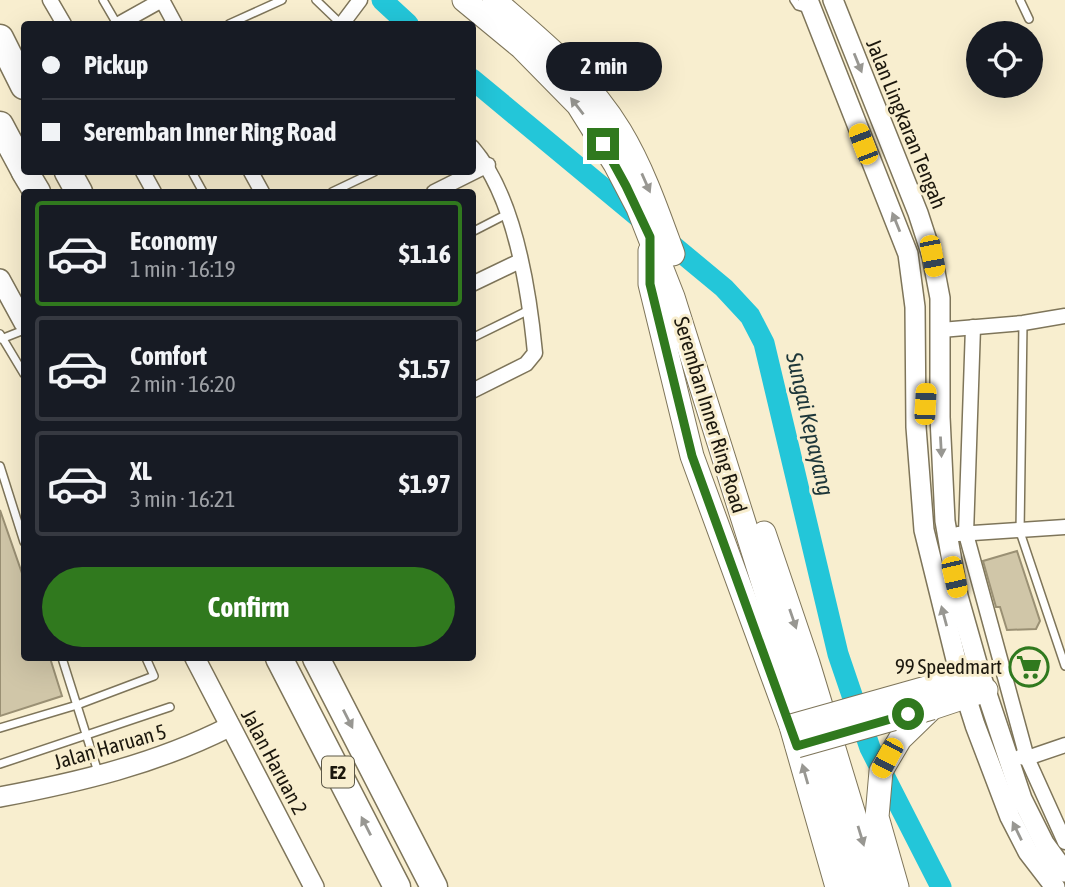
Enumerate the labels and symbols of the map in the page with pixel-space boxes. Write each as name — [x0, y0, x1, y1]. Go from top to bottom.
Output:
street label: Jalan Lingkaran Tengah — [862, 35, 952, 212]
callout: 2 min — [545, 43, 661, 92]
one-way arrow — [853, 53, 864, 74]
one-way arrow — [570, 97, 585, 115]
car — [846, 121, 881, 167]
route end — [587, 128, 619, 160]
one-way arrow — [640, 173, 651, 194]
one-way arrow — [890, 212, 901, 233]
car — [918, 233, 947, 279]
street label: Seremban Inner Ring Road — [670, 314, 752, 516]
water label: Sungai Kepayang — [781, 349, 839, 498]
car — [914, 382, 937, 426]
one-way arrow — [936, 436, 947, 458]
car — [940, 554, 969, 600]
one-way arrow — [938, 605, 949, 627]
one-way arrow — [788, 608, 798, 629]
supermarket icon: 99 Speedmart — [1008, 646, 1050, 688]
place label: 99 Speedmart — [895, 654, 1002, 678]
route start — [892, 698, 924, 730]
street label: Jalan Haruan 2 — [237, 705, 313, 818]
one-way arrow — [342, 709, 353, 729]
street label: Jalan Haruan 5 — [51, 719, 169, 774]
car — [868, 735, 907, 781]
road number: E2 — [322, 757, 354, 788]
one-way arrow — [799, 764, 809, 785]
one-way arrow — [361, 816, 372, 836]
one-way arrow — [1011, 821, 1023, 841]
one-way arrow — [856, 825, 866, 846]

